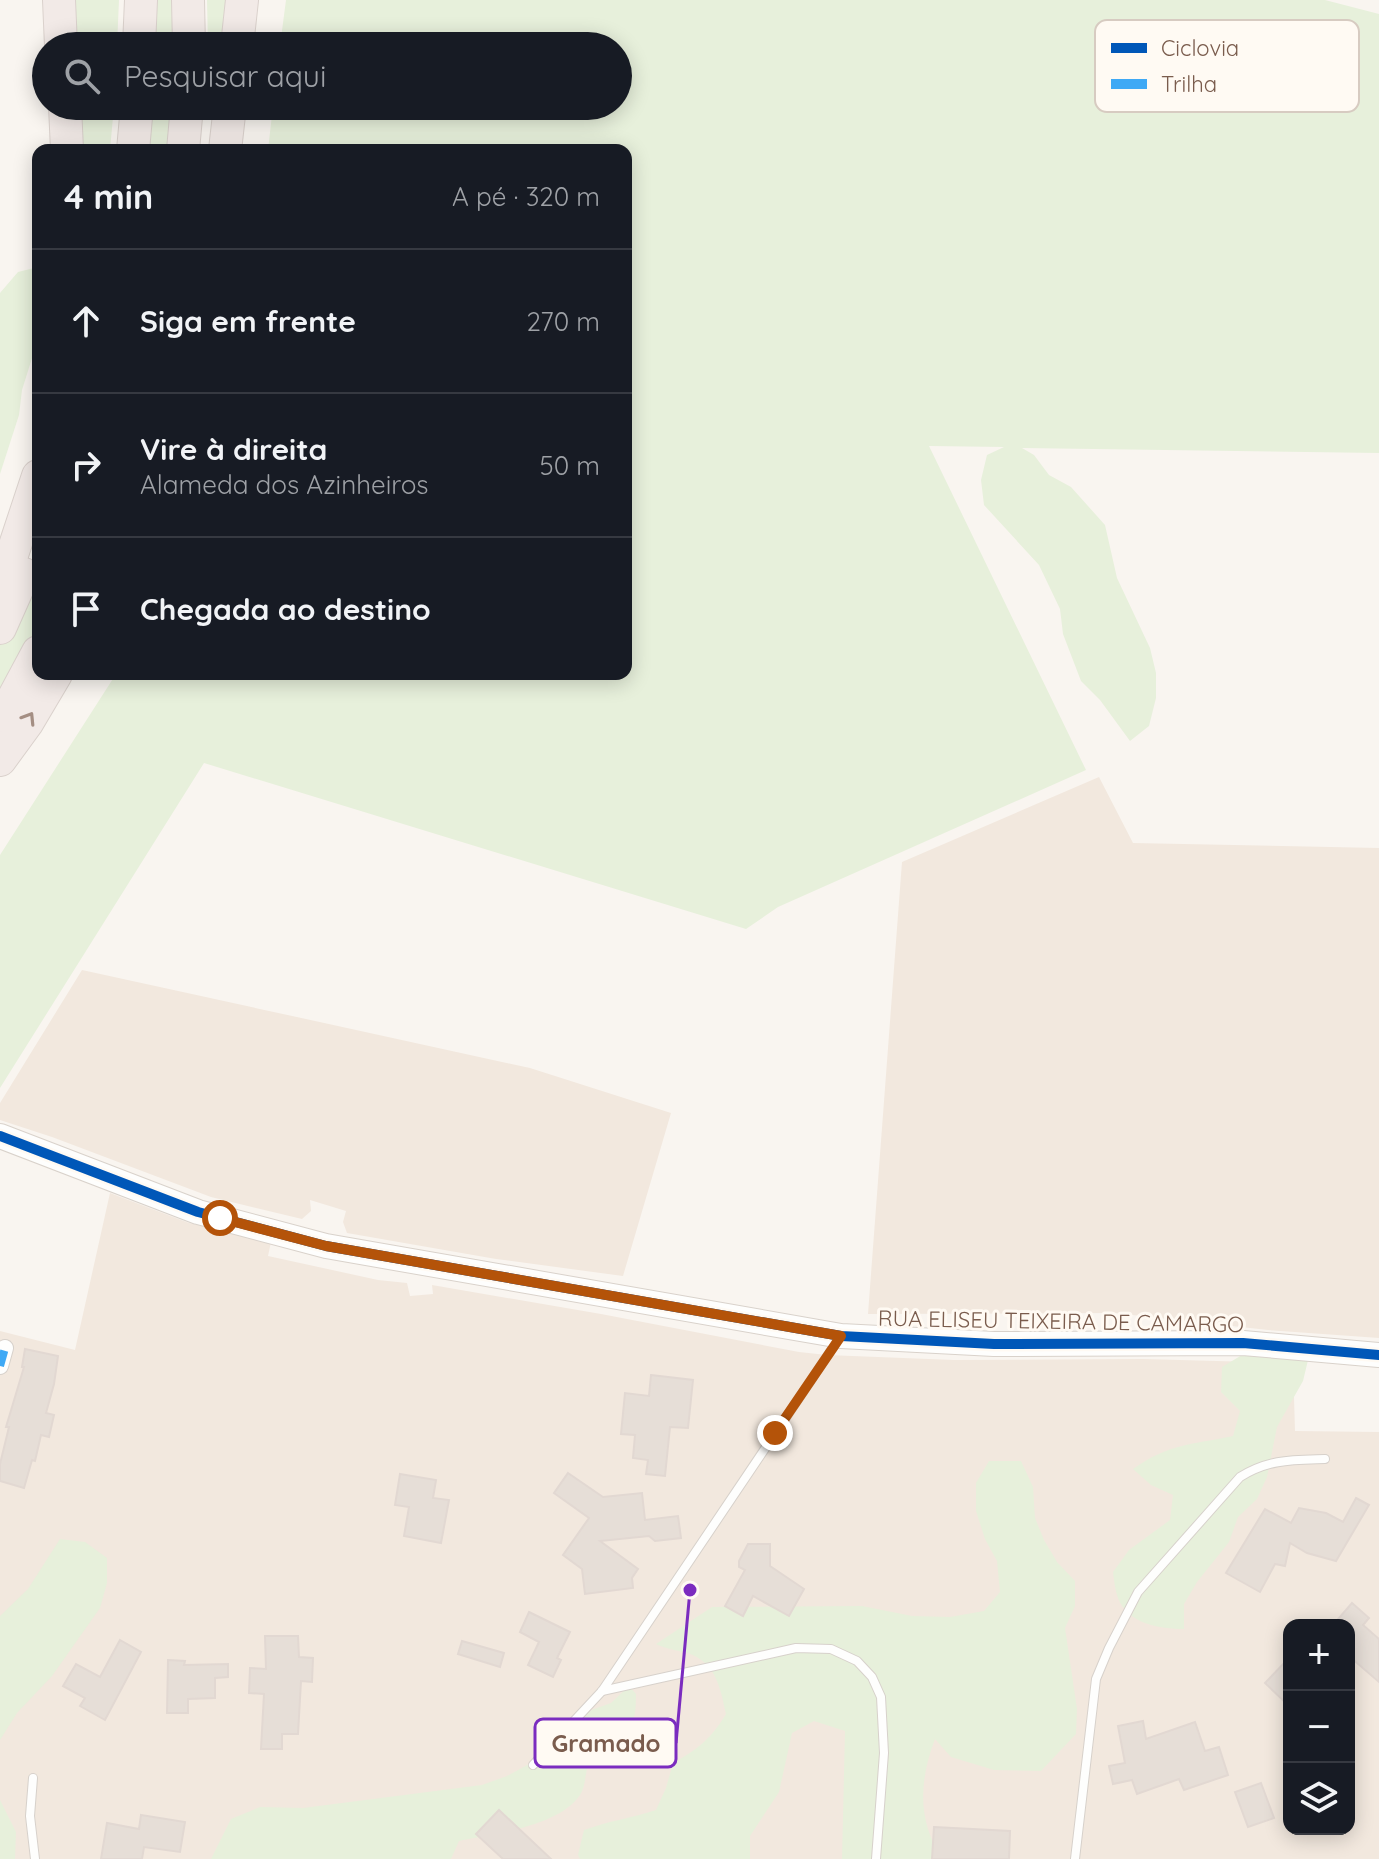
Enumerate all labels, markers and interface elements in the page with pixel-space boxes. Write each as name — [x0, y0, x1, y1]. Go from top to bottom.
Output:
legend — [1095, 20, 1359, 112]
search box — [32, 32, 632, 120]
text: Ciclovia — [1161, 34, 1239, 62]
icon: search — [60, 54, 104, 98]
text: Pesquisar aqui — [124, 57, 326, 95]
text: Trilha — [1161, 70, 1217, 98]
text: 4 min — [64, 175, 153, 218]
text: A pé · 320 m — [452, 180, 600, 213]
icon: ahead — [64, 299, 108, 343]
text: Siga em frente — [140, 302, 356, 340]
text: 270 m — [526, 305, 600, 338]
text: Vire à direita — [140, 430, 327, 468]
icon: right — [64, 443, 108, 487]
text: 50 m — [540, 449, 600, 482]
text: Alameda dos Azinheiros — [140, 468, 429, 501]
icon: arrive — [64, 587, 108, 631]
text: Chegada ao destino — [140, 590, 431, 628]
one-way arrow — [20, 712, 35, 726]
route start — [202, 1200, 238, 1236]
street label: RUA ELISEU TEIXEIRA DE CAMARGO — [878, 1304, 1244, 1338]
route end — [757, 1415, 793, 1451]
map controls — [1283, 1619, 1355, 1835]
button: + — [1283, 1619, 1355, 1691]
button: − — [1283, 1691, 1355, 1763]
callout: Gramado — [535, 1719, 676, 1767]
text: Gramado — [551, 1728, 661, 1758]
button: layers — [1283, 1763, 1355, 1835]

